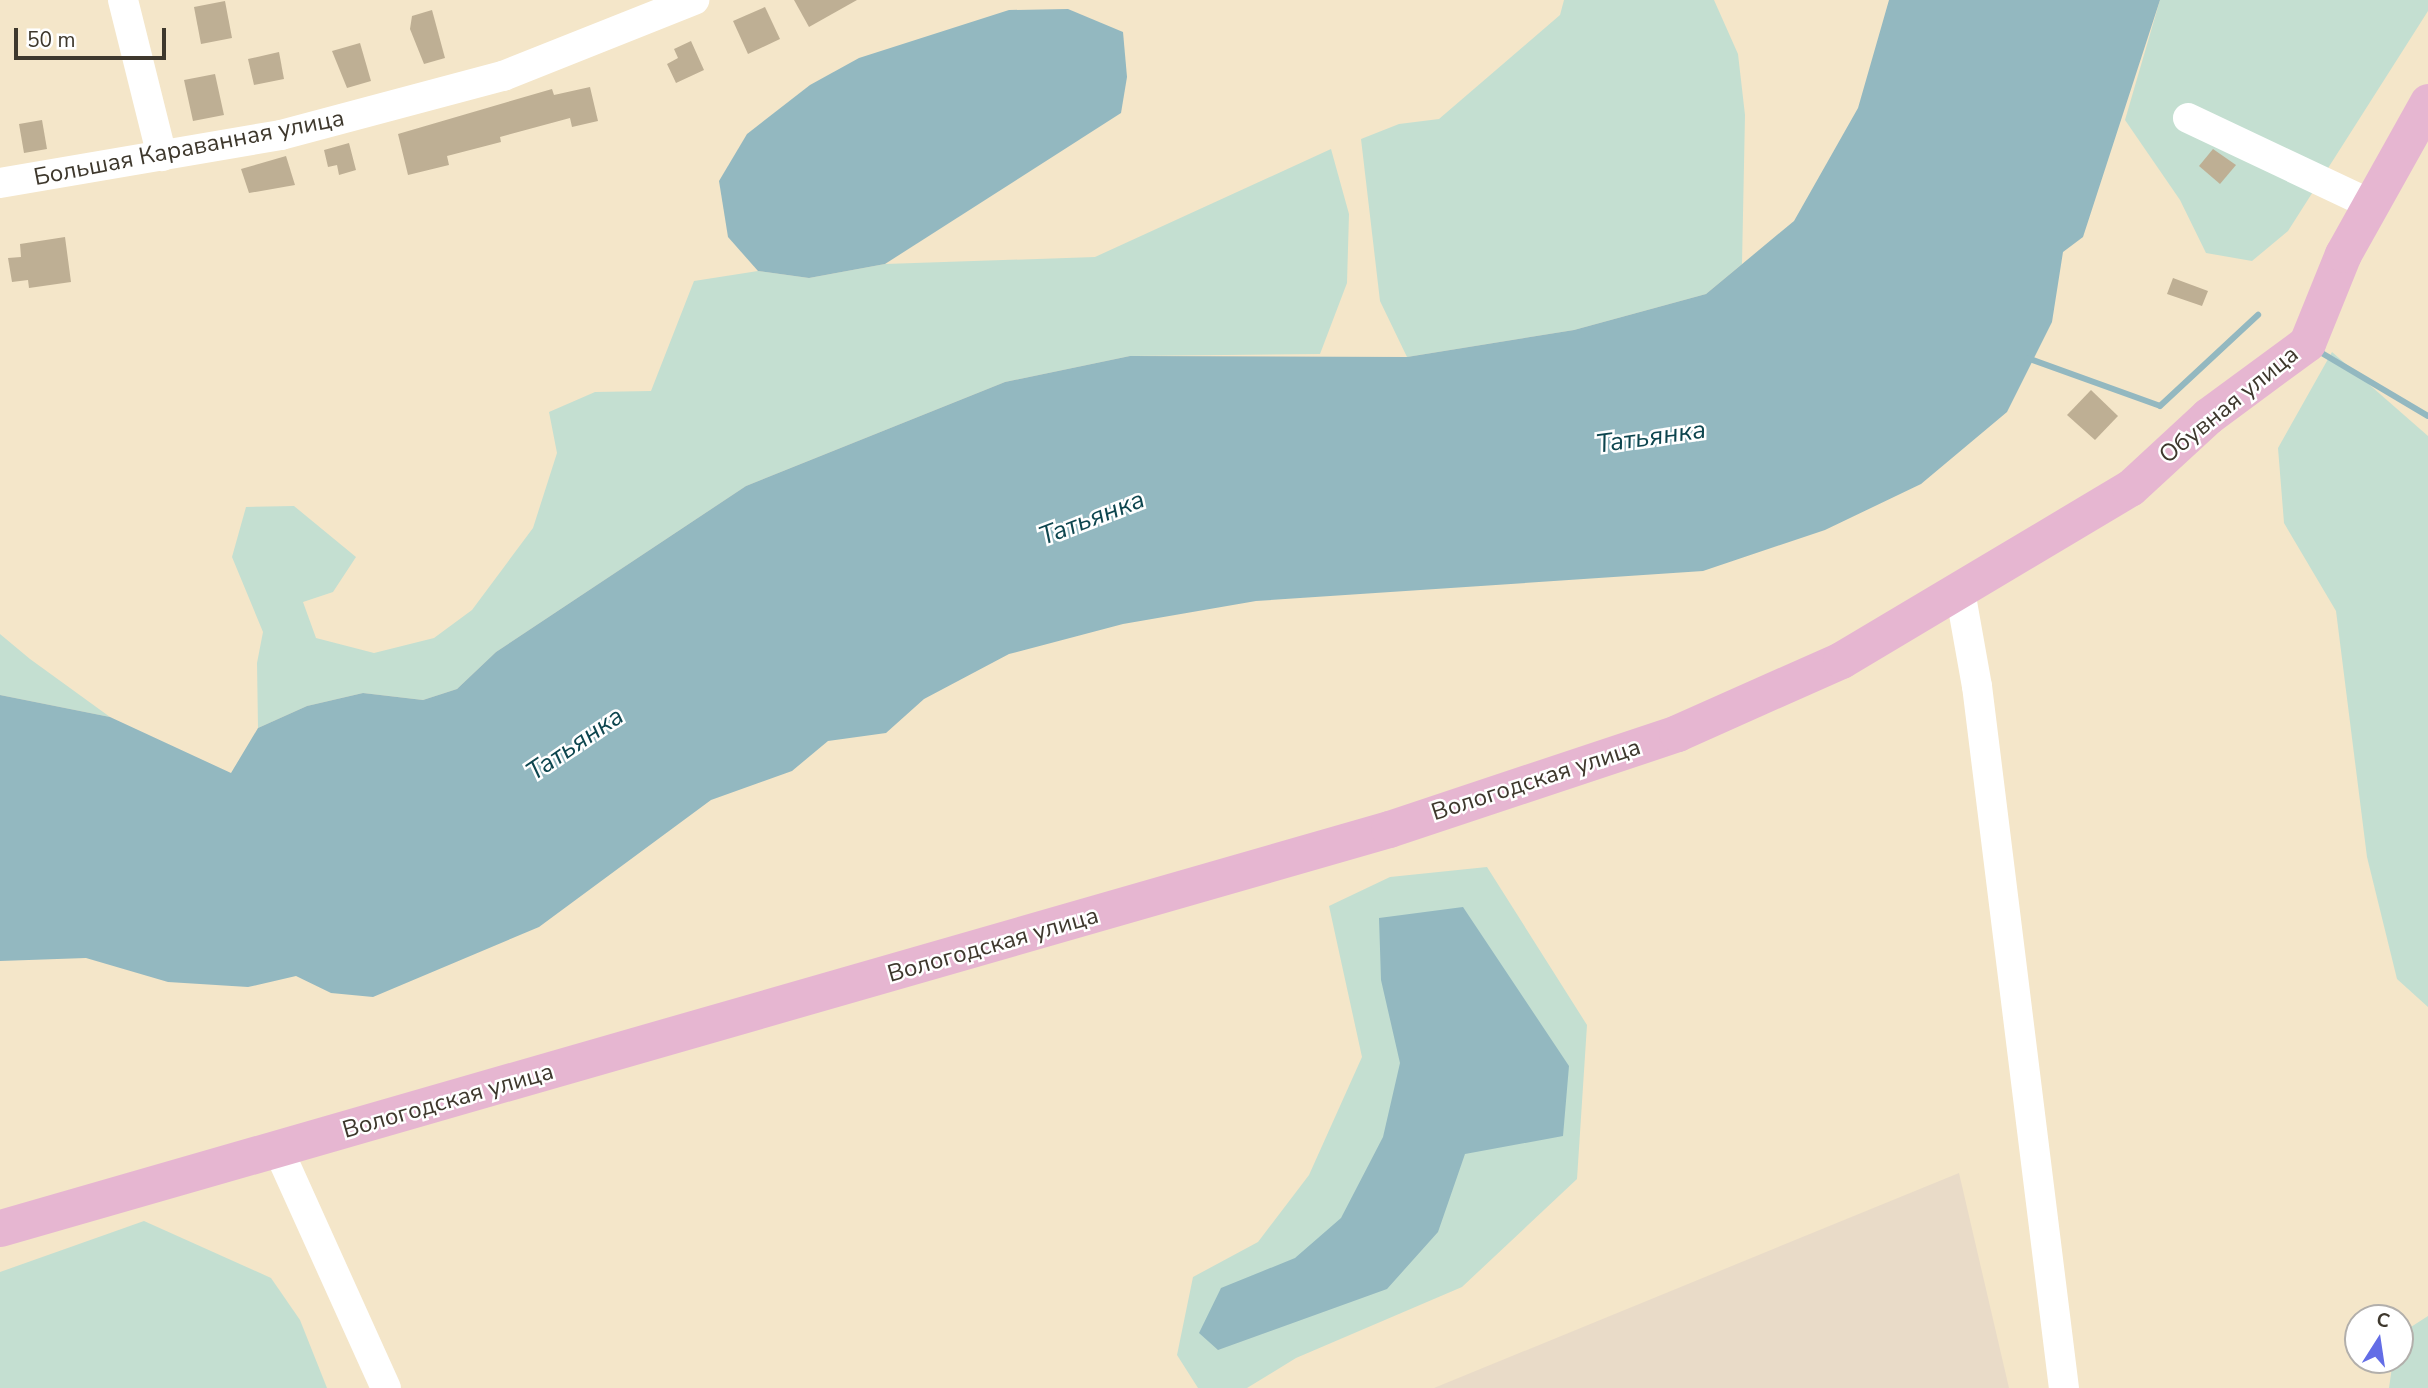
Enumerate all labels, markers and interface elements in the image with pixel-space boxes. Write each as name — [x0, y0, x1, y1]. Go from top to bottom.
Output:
scale bar — [18, 14, 170, 58]
text: 50 m — [27, 26, 76, 54]
street label: Большая Караванная улица — [31, 104, 347, 192]
street label: Обувная улица — [2154, 340, 2304, 470]
water label: Татьянка — [1594, 414, 1708, 460]
water label: Татьянка — [1035, 484, 1149, 552]
water label: Татьянка — [521, 700, 629, 788]
street label: Вологодская улица — [1428, 733, 1644, 827]
street label: Вологодская улица — [884, 901, 1102, 989]
street label: Вологодская улица — [339, 1057, 557, 1145]
north arrow — [2344, 1304, 2414, 1374]
text: С — [2374, 1306, 2392, 1334]

